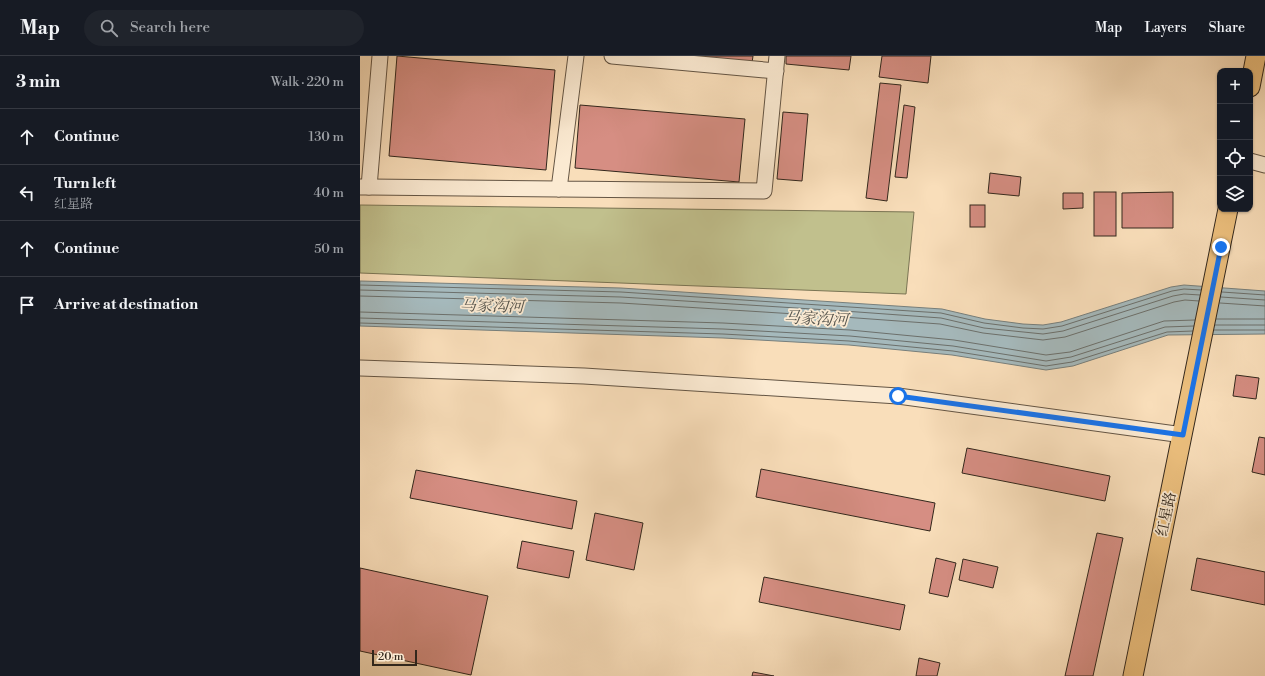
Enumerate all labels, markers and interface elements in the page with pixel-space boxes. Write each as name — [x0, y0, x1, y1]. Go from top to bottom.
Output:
search box — [84, 10, 364, 46]
text: Map — [20, 16, 60, 40]
icon: search — [98, 17, 120, 39]
text: Search here — [130, 18, 210, 37]
text: Map — [1095, 19, 1122, 37]
text: Layers — [1144, 19, 1187, 37]
text: Share — [1209, 19, 1245, 37]
map controls — [1217, 68, 1253, 212]
button: + — [1217, 68, 1253, 104]
text: 3 min — [16, 71, 60, 93]
text: Walk · 220 m — [271, 74, 344, 90]
button: − — [1217, 104, 1253, 140]
icon: ahead — [16, 126, 38, 148]
text: Continue — [54, 127, 119, 146]
text: 130 m — [309, 129, 344, 145]
button: locate — [1217, 140, 1253, 176]
text: Turn left — [54, 174, 116, 193]
button: layers — [1217, 176, 1253, 212]
icon: left — [16, 182, 38, 204]
text: 40 m — [314, 185, 344, 201]
text: 红星路 — [54, 196, 93, 212]
icon: ahead — [16, 238, 38, 260]
route end — [1212, 238, 1230, 256]
text: Continue — [54, 239, 119, 258]
text: 50 m — [314, 241, 344, 257]
icon: arrive — [16, 294, 38, 316]
text: Arrive at destination — [54, 295, 198, 314]
water label: 马家沟河 — [460, 295, 527, 317]
water label: 马家沟河 — [783, 307, 851, 331]
route start — [889, 387, 907, 405]
street label: 红星路 — [1153, 490, 1180, 538]
scale bar — [372, 648, 417, 667]
text: 20 m — [378, 650, 403, 664]

